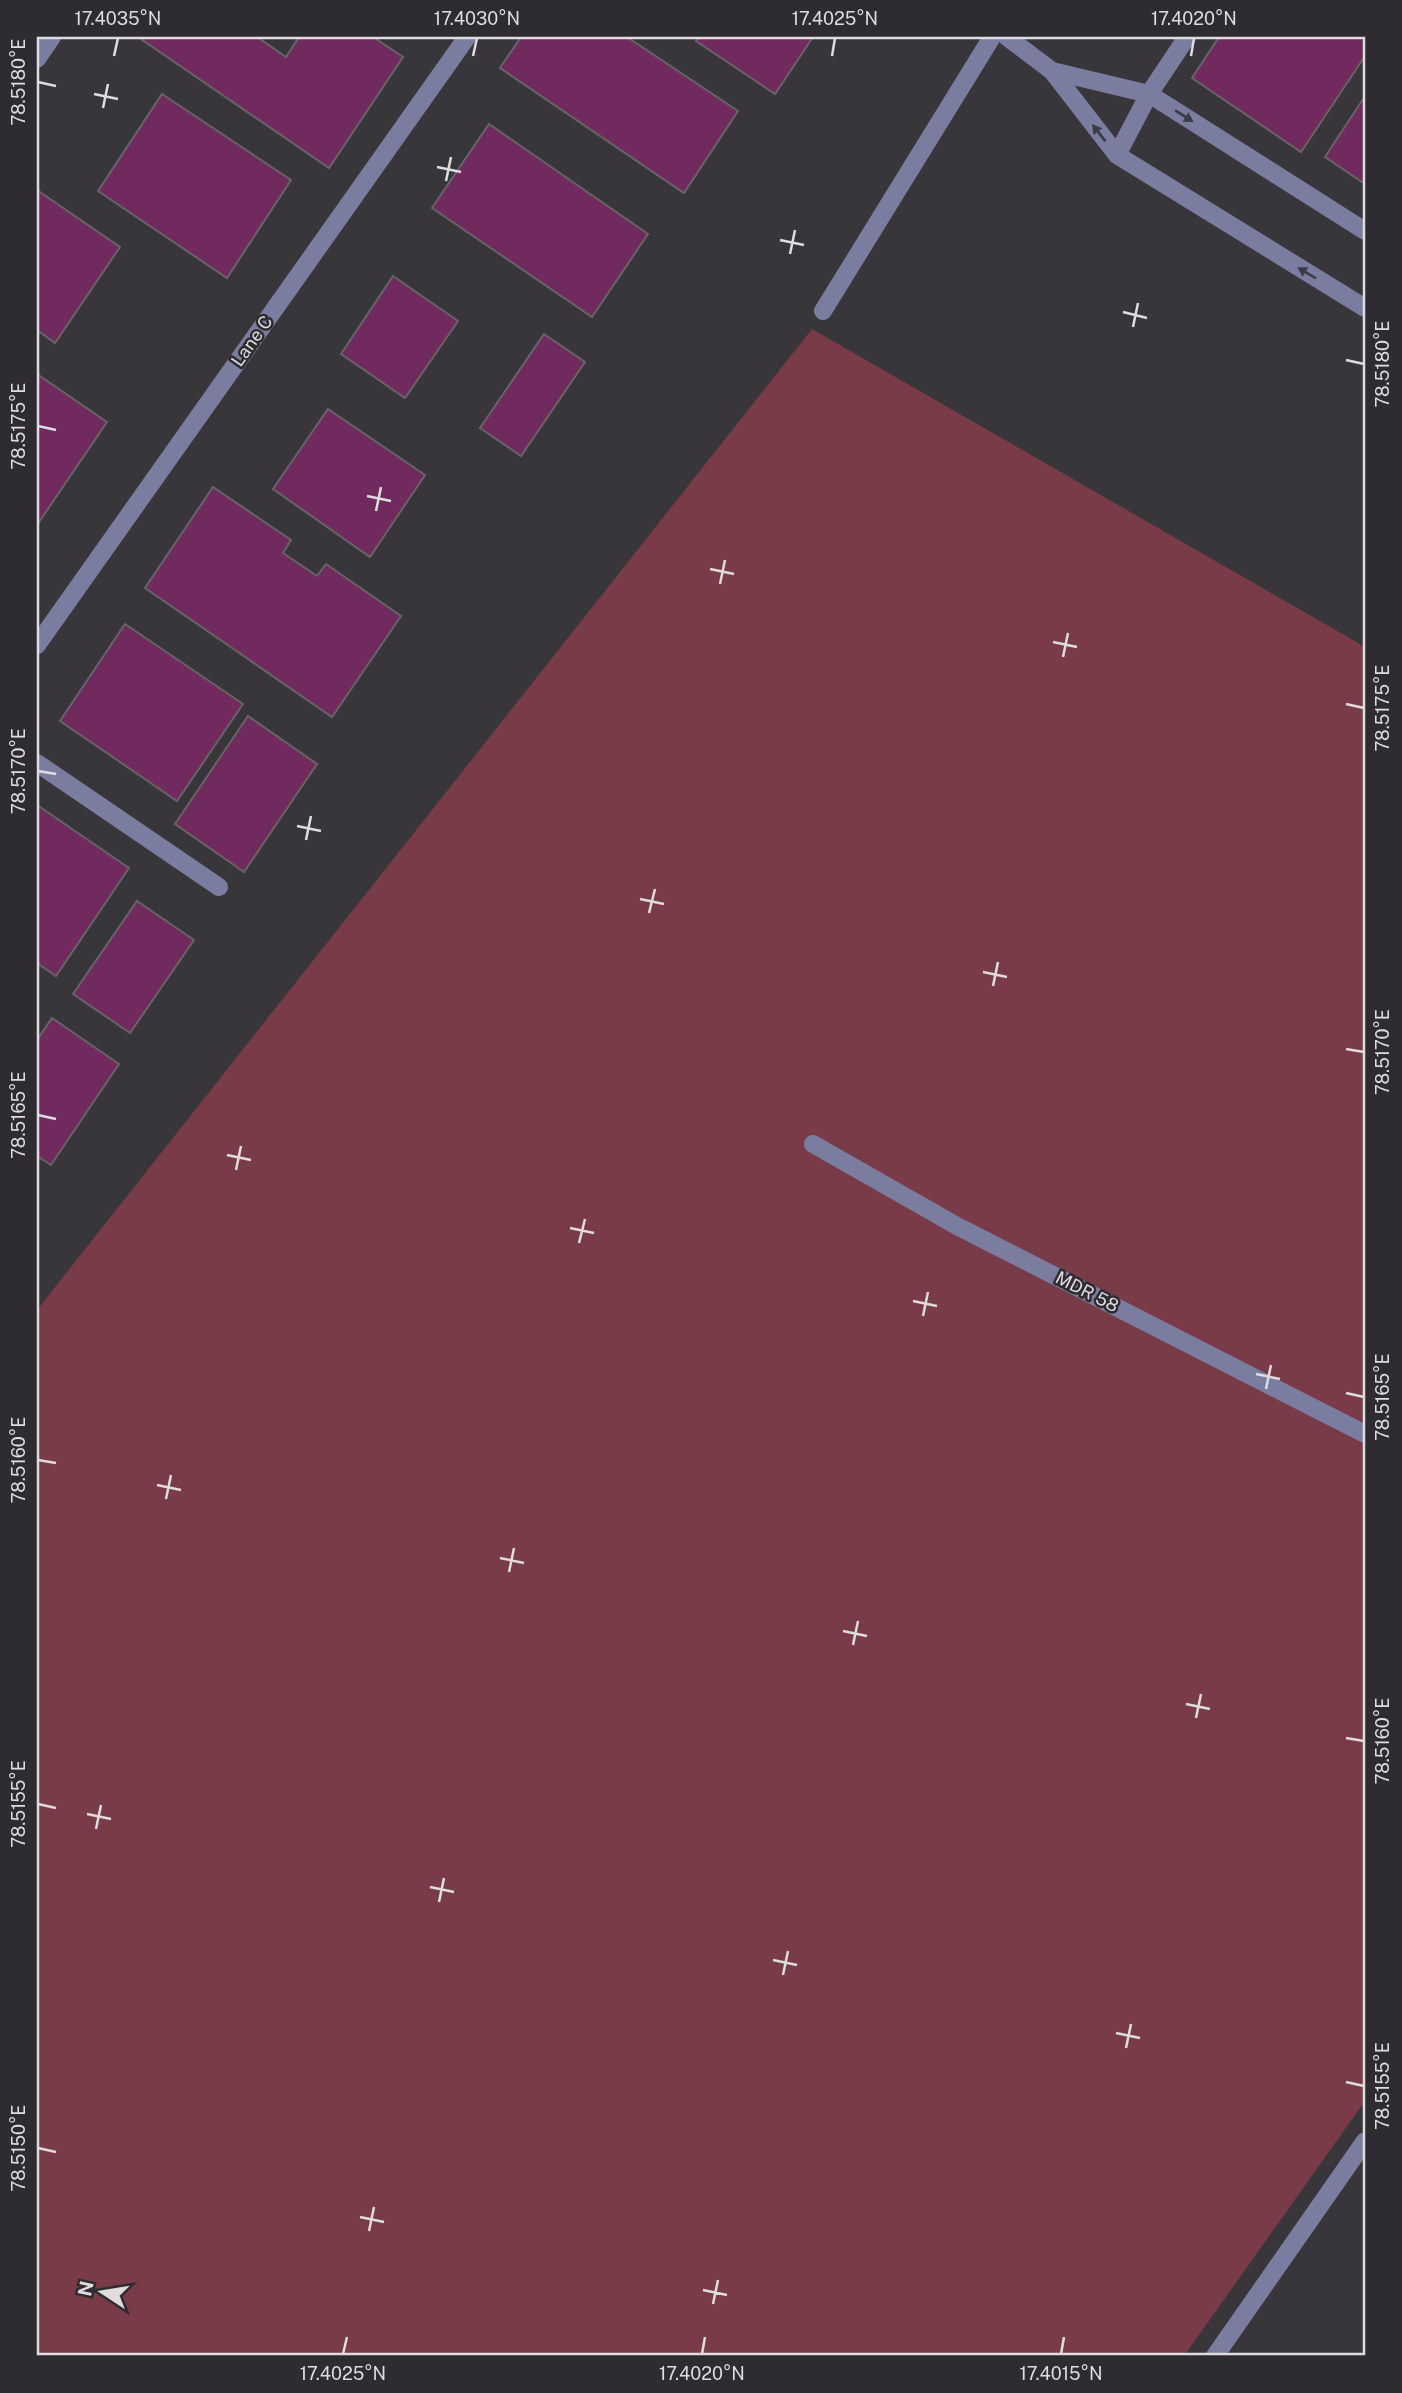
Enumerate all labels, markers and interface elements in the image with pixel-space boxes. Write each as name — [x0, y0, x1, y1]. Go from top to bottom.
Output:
text: 17.4035°N — [75, 8, 161, 29]
text: 17.4030°N — [434, 8, 520, 29]
text: 17.4025°N — [792, 8, 878, 29]
text: 17.4020°N — [1151, 8, 1237, 29]
text: 78.5180°E — [8, 38, 29, 126]
one-way arrow — [1175, 110, 1194, 123]
one-way arrow — [1092, 124, 1107, 142]
one-way arrow — [1297, 267, 1316, 279]
street label: Lane C — [227, 311, 277, 370]
text: 78.5180°E — [1372, 320, 1393, 408]
text: 78.5175°E — [8, 383, 29, 469]
text: 78.5175°E — [1372, 665, 1393, 751]
text: 78.5170°E — [8, 728, 29, 814]
text: 78.5170°E — [1372, 1009, 1393, 1095]
text: 78.5165°E — [8, 1071, 29, 1159]
street label: MDR 58 — [1052, 1267, 1122, 1316]
text: 78.5165°E — [1372, 1353, 1393, 1441]
text: 78.5160°E — [8, 1417, 29, 1503]
text: 78.5160°E — [1372, 1698, 1393, 1784]
text: 78.5155°E — [8, 1760, 29, 1848]
text: 78.5155°E — [1372, 2042, 1393, 2130]
text: 78.5150°E — [8, 2104, 29, 2192]
north arrow — [66, 2256, 136, 2326]
text: N — [73, 2279, 98, 2298]
text: 17.4025°N — [300, 2363, 386, 2384]
text: 17.4020°N — [659, 2363, 745, 2384]
text: 17.4015°N — [1020, 2363, 1103, 2384]

